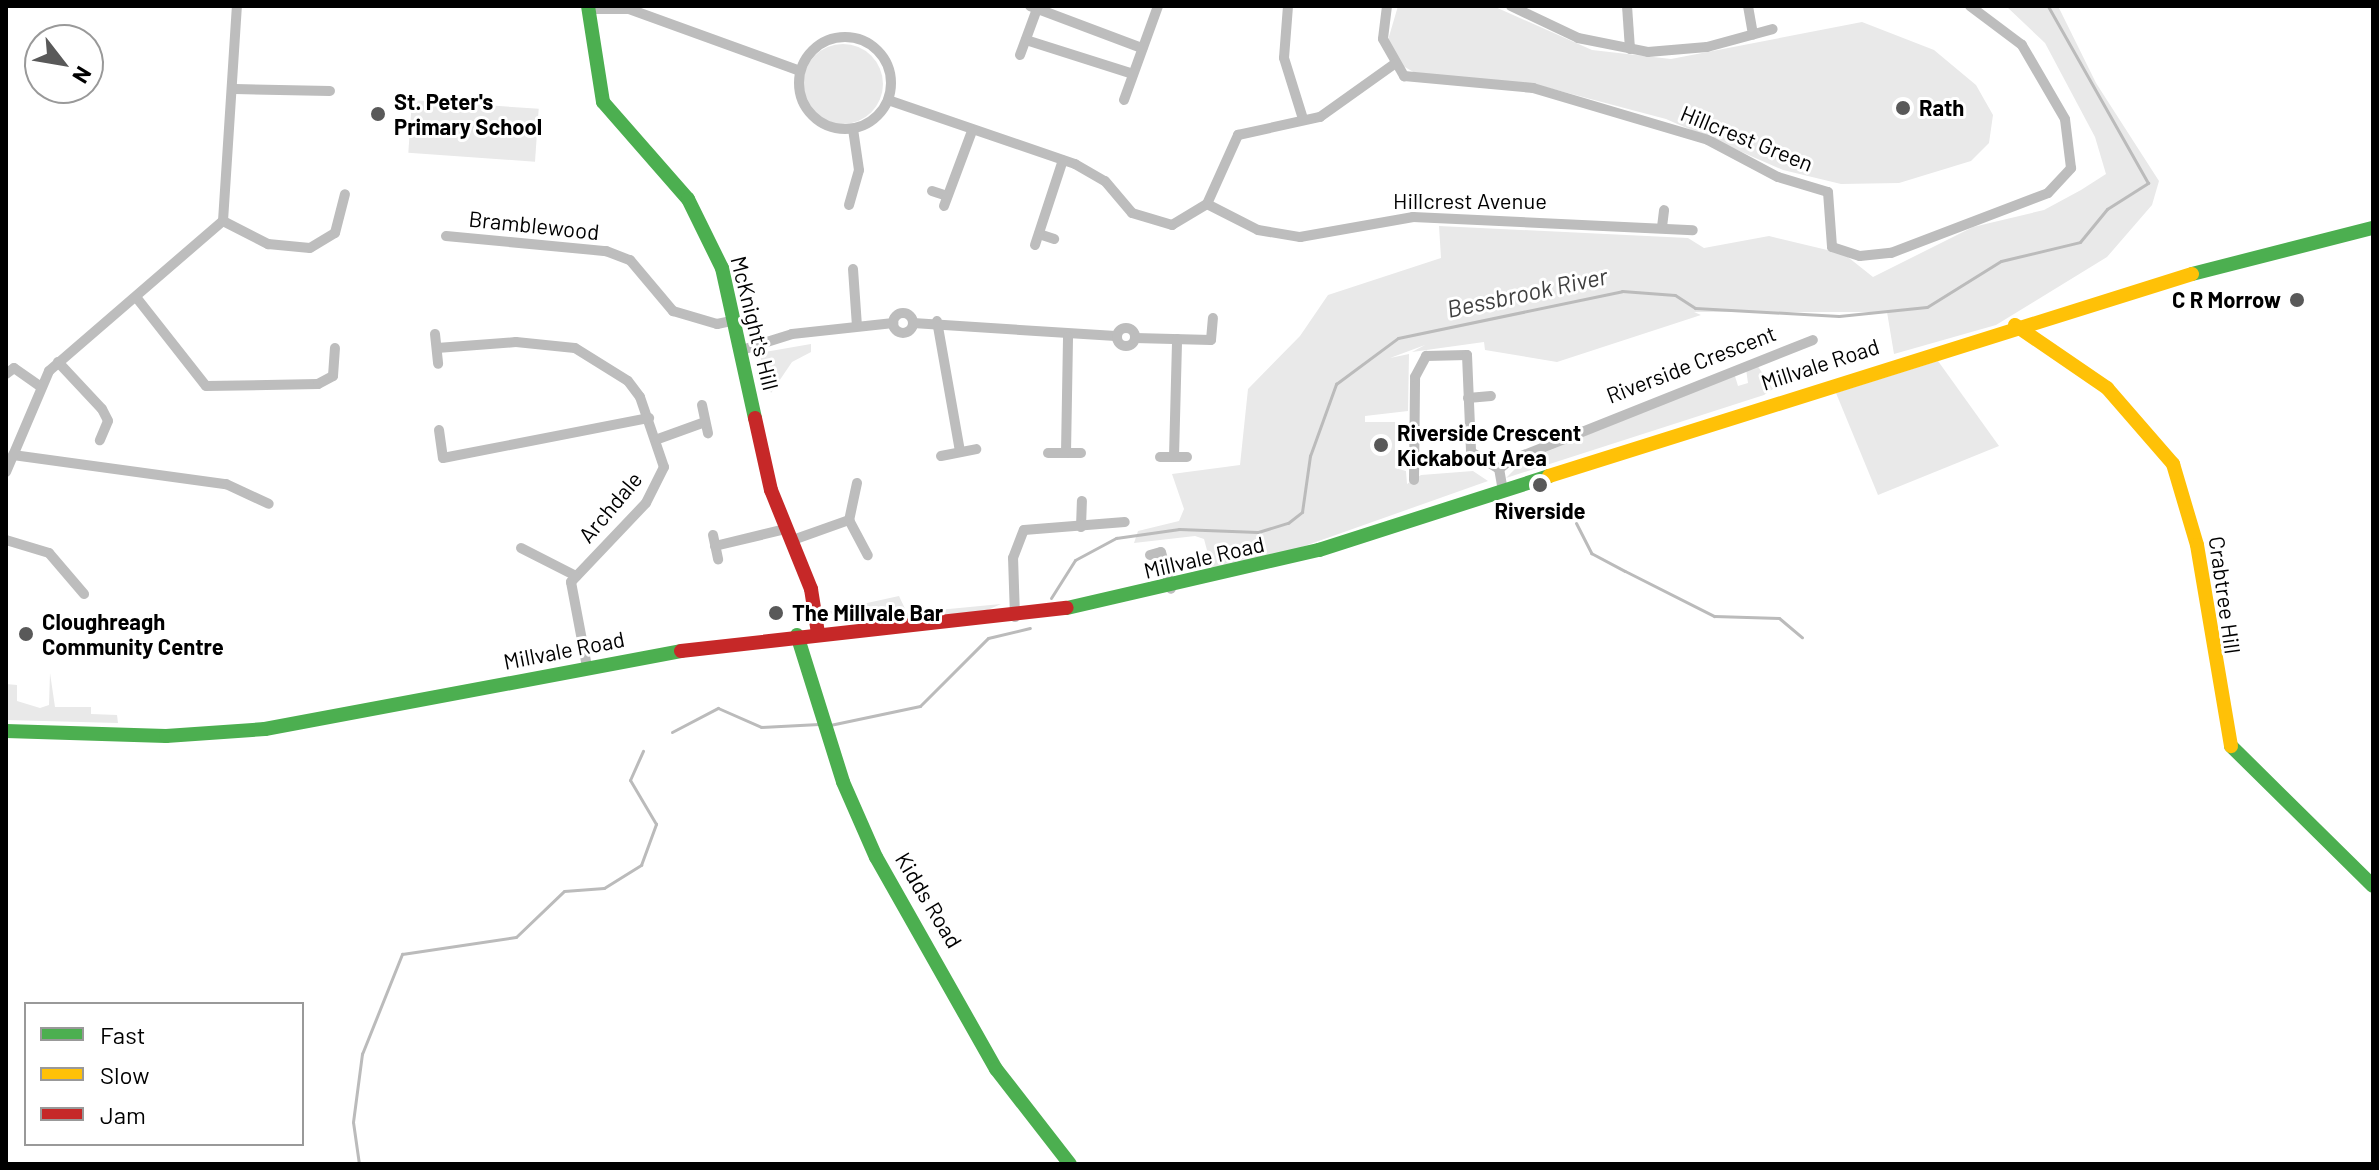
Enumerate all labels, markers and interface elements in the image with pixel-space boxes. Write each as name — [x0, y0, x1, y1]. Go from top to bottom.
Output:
north arrow — [24, 24, 104, 104]
text: N — [68, 62, 98, 88]
place label: St. Peter's Primary School — [394, 88, 542, 140]
place label: Rath — [1919, 95, 1964, 121]
street label: Hillcrest Green — [1677, 99, 1817, 177]
marker: Rath — [1894, 99, 1912, 117]
marker: St. Peter's Primary School — [369, 105, 387, 123]
street label: Hillcrest Avenue — [1393, 188, 1547, 214]
street label: Bramblewood — [467, 205, 601, 245]
street label: McKnight's Hill — [726, 253, 784, 393]
water label: Bessbrook River — [1444, 261, 1610, 323]
place label: C R Morrow — [2172, 287, 2281, 313]
marker: C R Morrow — [2288, 291, 2306, 309]
street label: Riverside Crescent — [1602, 320, 1780, 408]
street label: Millvale Road — [1758, 332, 1882, 396]
place label: Riverside Crescent Kickabout Area — [1397, 419, 1581, 470]
marker: Riverside Crescent Kickabout Area — [1372, 436, 1390, 454]
street label: Archdale — [573, 466, 647, 548]
marker: Riverside — [1531, 476, 1549, 494]
place label: Riverside — [1494, 498, 1586, 524]
street label: Millvale Road — [1141, 530, 1267, 584]
street label: Crabtree Hill — [2204, 535, 2246, 655]
place label: The Millvale Bar — [792, 600, 943, 626]
marker: The Millvale Bar — [767, 604, 785, 622]
place label: Cloughreagh Community Centre — [42, 608, 224, 660]
marker: Cloughreagh Community Centre — [17, 625, 35, 643]
street label: Millvale Road — [501, 625, 627, 675]
street label: Kidds Road — [890, 847, 968, 953]
legend — [24, 1002, 304, 1146]
text: Fast — [100, 1020, 145, 1049]
text: Slow — [100, 1060, 149, 1089]
text: Jam — [100, 1100, 146, 1129]

